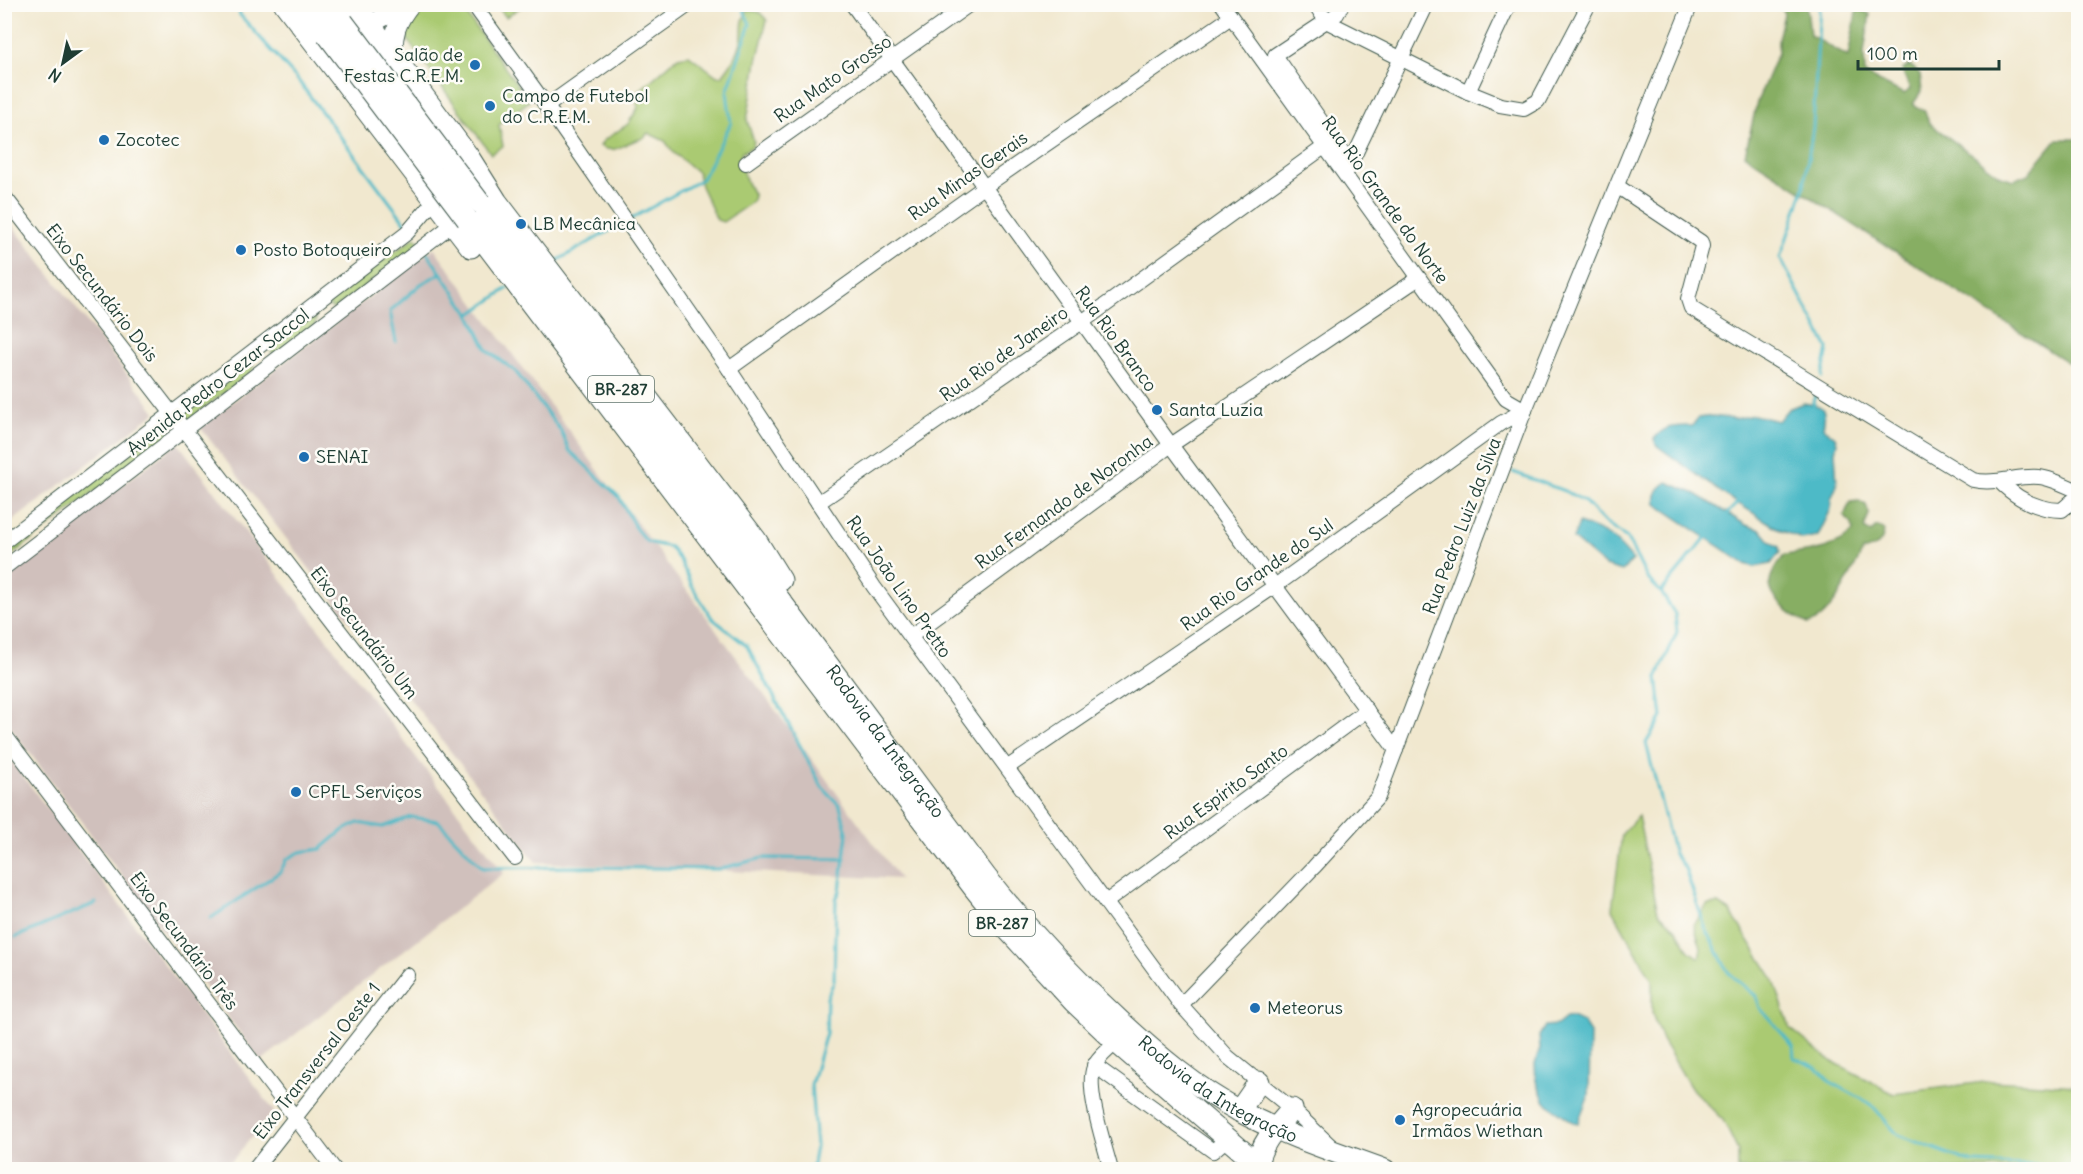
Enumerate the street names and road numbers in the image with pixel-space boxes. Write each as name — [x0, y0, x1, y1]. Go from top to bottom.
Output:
street label: Rua Mato Grosso — [769, 29, 896, 128]
street label: Rua Rio Grande do Norte — [1317, 111, 1454, 288]
street label: Rua Minas Gerais — [904, 126, 1032, 225]
street label: Eixo Secundário Dois — [41, 219, 164, 366]
street label: Rua Rio Branco — [1070, 281, 1162, 396]
street label: Rua Rio de Janeiro — [935, 301, 1072, 406]
street label: Avenida Pedro Cezar Saccol — [122, 303, 314, 460]
road number: BR-287 — [588, 376, 654, 402]
street label: Rua Fernando de Noronha — [970, 429, 1157, 574]
street label: Rua Pedro Luiz da Silva — [1417, 434, 1506, 617]
street label: Rua João Lino Pretto — [842, 511, 957, 662]
street label: Rua Rio Grande do Sul — [1176, 513, 1337, 636]
street label: Eixo Secundário Um — [305, 562, 423, 704]
street label: Rodovia da Integração — [821, 660, 950, 822]
street label: Rua Espírito Santo — [1159, 739, 1292, 844]
street label: Eixo Secundário Três — [125, 867, 244, 1014]
road number: BR-287 — [969, 910, 1035, 936]
street label: Eixo Transversal Oeste 1 — [248, 978, 385, 1144]
street label: Rodovia da Integração — [1133, 1031, 1301, 1148]

